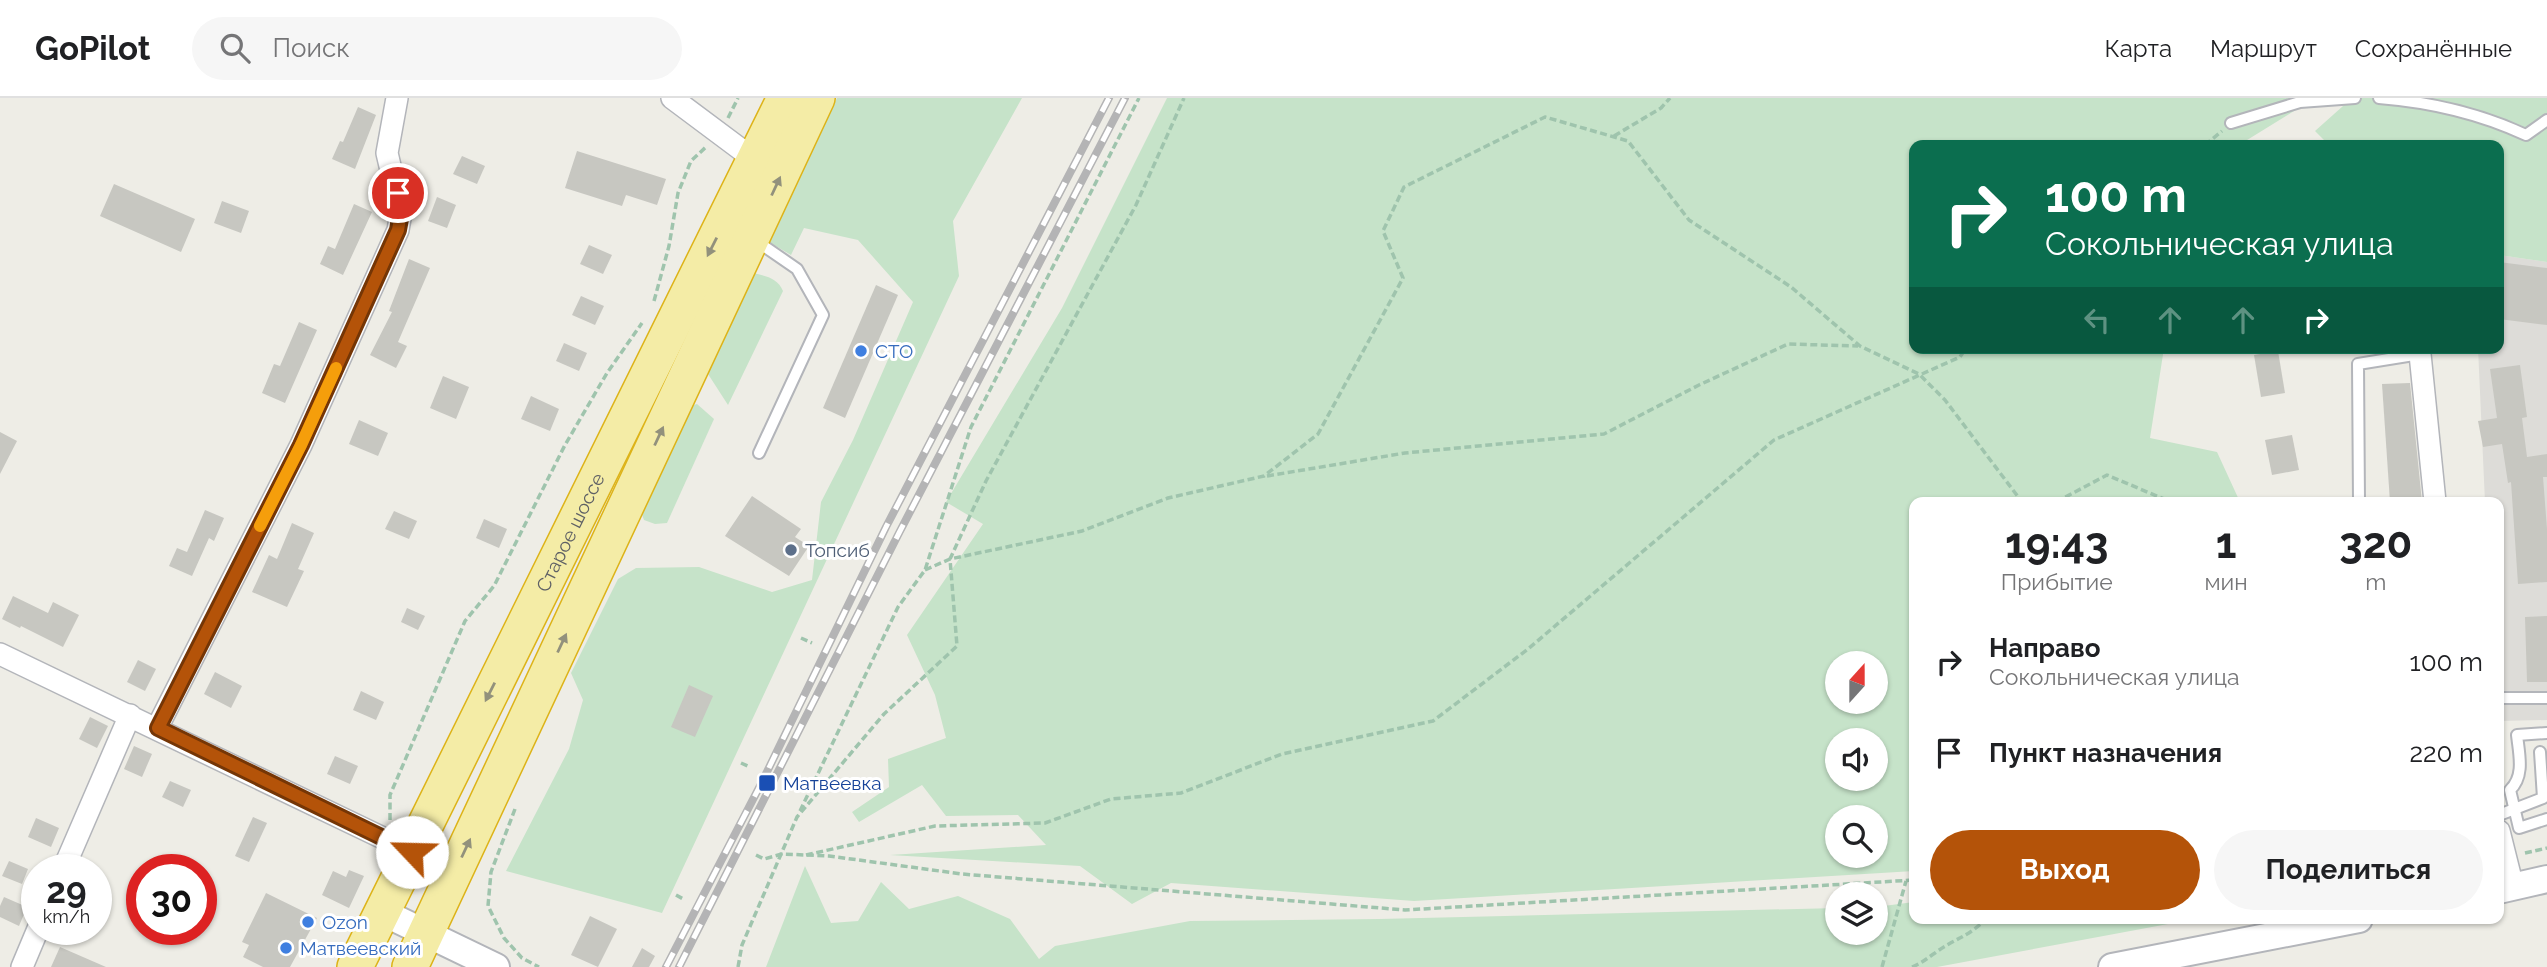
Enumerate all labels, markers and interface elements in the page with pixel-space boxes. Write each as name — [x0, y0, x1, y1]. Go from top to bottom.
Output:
search box — [192, 17, 682, 80]
text: GoPilot — [35, 29, 150, 68]
icon: search — [216, 29, 254, 67]
text: Поиск — [272, 33, 350, 63]
text: Карта — [2104, 34, 2172, 63]
text: Маршрут — [2210, 34, 2317, 63]
text: Сохранённые — [2355, 34, 2512, 63]
pin — [368, 163, 428, 223]
text: 100 m — [2045, 166, 2187, 223]
icon: right — [1930, 168, 2021, 259]
icon: arrive — [379, 174, 417, 212]
one-way arrow — [770, 176, 781, 196]
text: Сокольническая улица — [2045, 225, 2394, 262]
one-way arrow — [707, 238, 719, 258]
icon: left — [2078, 301, 2116, 339]
icon: ahead — [2151, 301, 2189, 339]
icon: ahead — [2224, 301, 2262, 339]
icon: right — [2297, 301, 2335, 339]
place label: СТО — [875, 340, 913, 362]
marker: СТО — [853, 343, 869, 359]
one-way arrow — [653, 426, 664, 447]
street label: Старое шоссе — [531, 469, 609, 595]
text: 19:43 — [2005, 519, 2108, 568]
text: 1 — [2216, 519, 2236, 568]
text: 320 — [2339, 519, 2412, 568]
place label: Топсиб — [805, 539, 870, 561]
marker: Топсиб — [783, 542, 799, 558]
text: Прибытие — [2001, 568, 2113, 595]
text: мин — [2204, 568, 2248, 595]
text: m — [2365, 568, 2386, 595]
one-way arrow — [557, 632, 568, 653]
text: Направо — [1989, 633, 2100, 663]
icon: right — [1930, 643, 1968, 681]
text: 100 m — [2410, 647, 2483, 677]
north arrow — [1825, 651, 1888, 714]
map controls — [1825, 651, 1888, 945]
text: Сокольническая улица — [1989, 663, 2240, 690]
one-way arrow — [484, 682, 495, 702]
button: sound — [1825, 728, 1888, 791]
icon: arrive — [1930, 734, 1968, 772]
text: Пункт назначения — [1989, 738, 2222, 768]
text: 220 m — [2409, 738, 2483, 768]
place label: Матвеевка — [783, 772, 882, 794]
marker: Матвеевка — [757, 773, 777, 793]
button: search — [1825, 805, 1888, 868]
position arrow — [375, 815, 449, 889]
button: Выход — [1930, 830, 2200, 910]
button: Поделиться — [2214, 830, 2483, 910]
one-way arrow — [460, 838, 471, 859]
speed limit sign: 30 — [126, 854, 217, 945]
text: 29 — [46, 870, 87, 911]
button: layers — [1825, 882, 1888, 945]
text: km/h — [43, 906, 90, 927]
place label: Ozon — [322, 911, 368, 933]
marker: Ozon — [300, 914, 316, 930]
place label: Матвеевский — [300, 937, 421, 959]
marker: Матвеевский — [278, 940, 294, 956]

